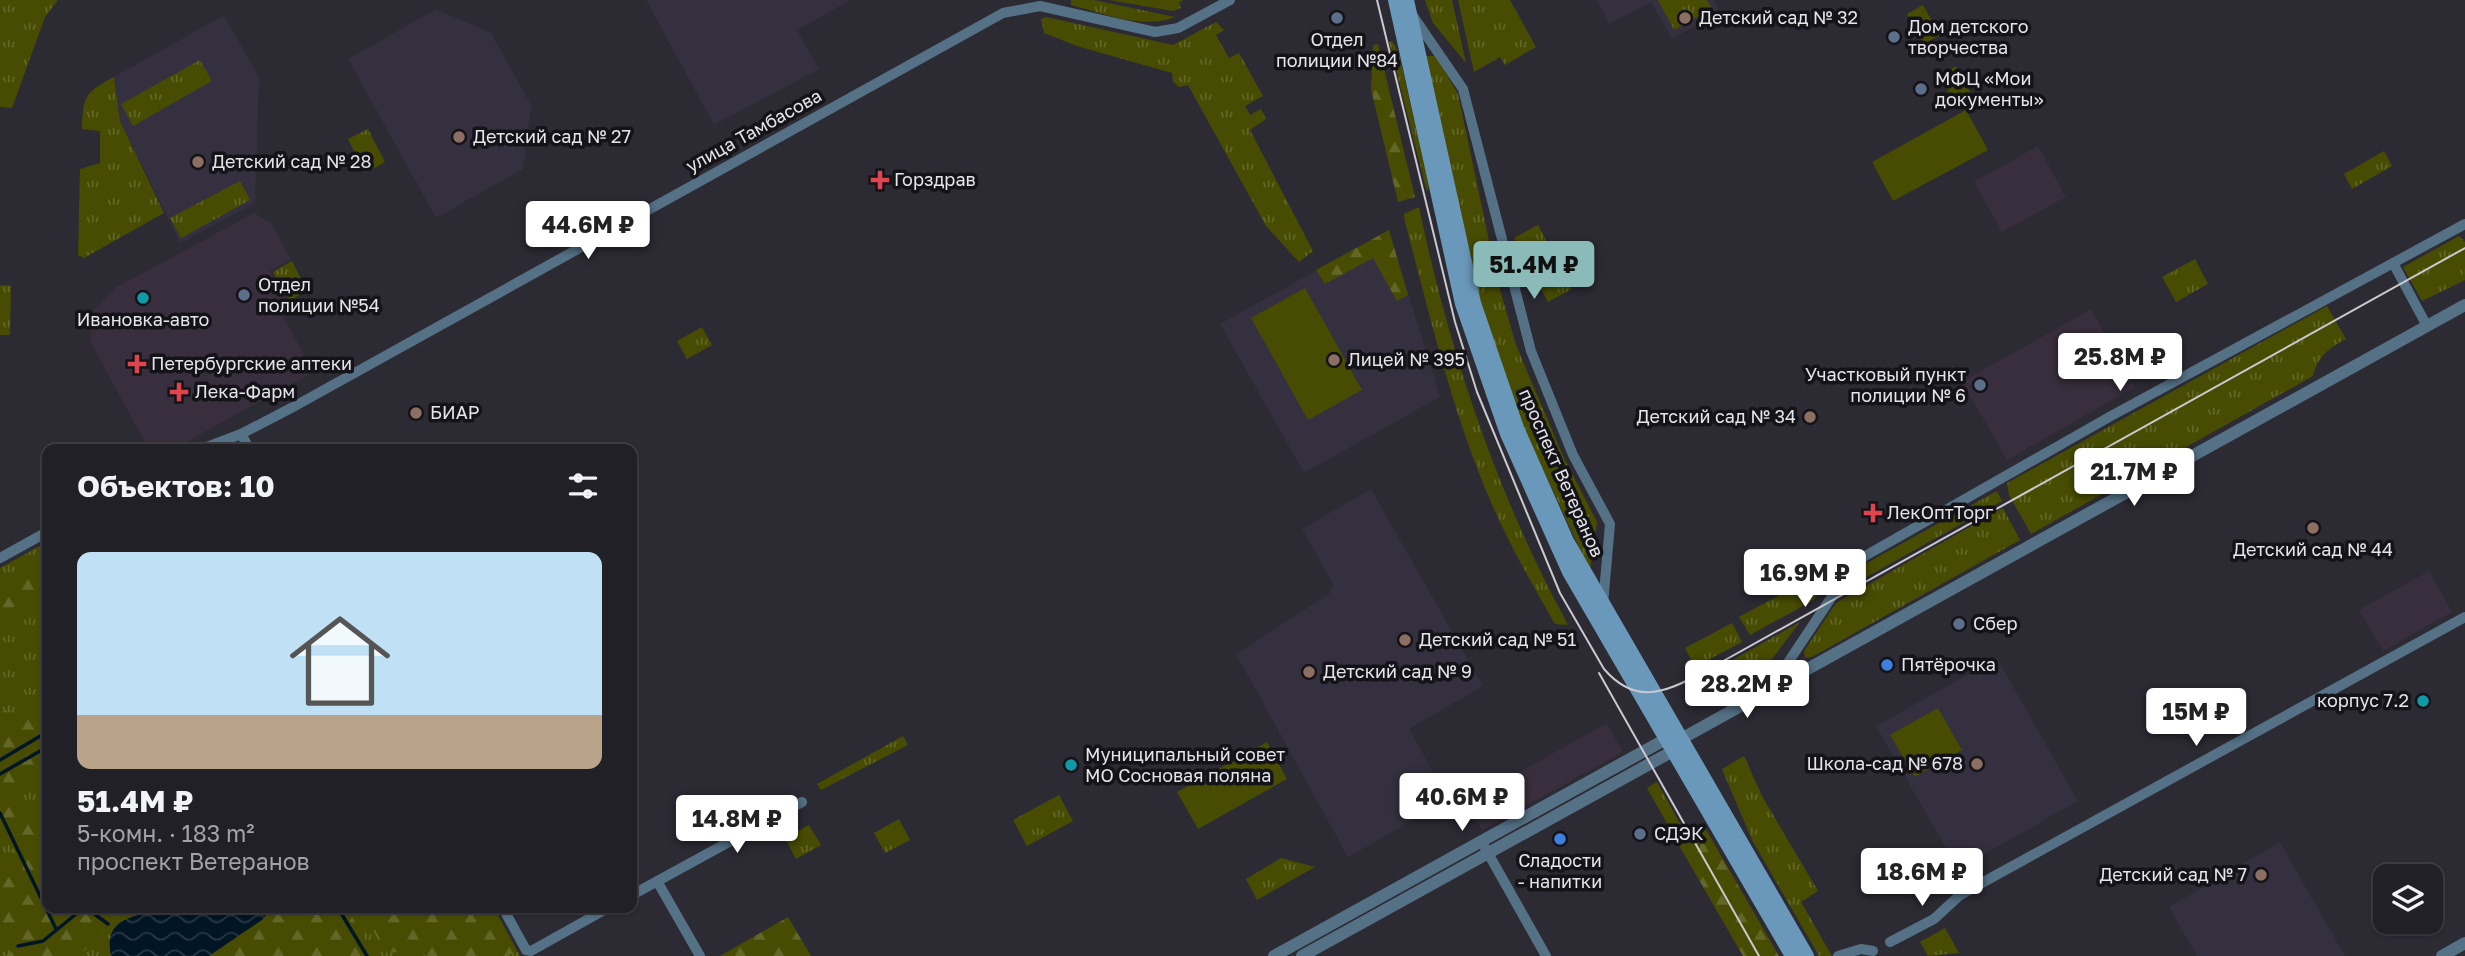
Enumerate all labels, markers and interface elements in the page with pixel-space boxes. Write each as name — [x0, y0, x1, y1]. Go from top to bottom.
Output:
place label: Детский сад № 32 — [1699, 6, 1858, 28]
marker: Отдел полиции №84 — [1329, 10, 1345, 26]
marker: Детский сад № 32 — [1677, 10, 1693, 26]
place label: Дом детского творчества — [1908, 15, 2029, 58]
place label: Отдел полиции №84 — [1276, 28, 1398, 71]
marker: Дом детского творчества — [1886, 29, 1902, 45]
place label: МФЦ «Мои документы» — [1935, 67, 2044, 110]
marker: МФЦ «Мои документы» — [1913, 81, 1929, 97]
street label: улица Тамбасова — [682, 84, 825, 177]
place label: Детский сад № 27 — [473, 125, 631, 147]
marker: Детский сад № 27 — [451, 129, 467, 145]
place label: Детский сад № 28 — [212, 150, 371, 172]
marker: Детский сад № 28 — [190, 154, 206, 170]
place label: Горздрав — [894, 168, 976, 190]
marker: Горздрав — [872, 172, 888, 188]
pin: 44.6M ₽ — [523, 202, 653, 261]
text: 44.6M ₽ — [542, 210, 634, 238]
pin: 51.4M ₽ — [1469, 242, 1599, 301]
text: 51.4M ₽ — [1489, 250, 1579, 278]
place label: Отдел полиции №54 — [258, 273, 380, 316]
marker: Отдел полиции №54 — [236, 287, 252, 303]
marker: Ивановка-авто — [135, 290, 151, 306]
place label: Ивановка-авто — [77, 308, 209, 330]
pin: 25.8M ₽ — [2055, 334, 2185, 393]
text: 25.8M ₽ — [2074, 342, 2166, 370]
place label: Лицей № 395 — [1348, 348, 1465, 370]
place label: Петербургские аптеки — [151, 352, 352, 374]
marker: Лицей № 395 — [1326, 352, 1342, 368]
marker: Петербургские аптеки — [129, 356, 145, 372]
place label: Участковый пункт полиции № 6 — [1805, 363, 1966, 406]
marker: Участковый пункт полиции № 6 — [1972, 377, 1988, 393]
place label: Лека-Фарм — [195, 380, 295, 402]
marker: Лека-Фарм — [169, 382, 189, 402]
street label: проспект Ветеранов — [1515, 385, 1609, 560]
place label: БИАР — [430, 401, 480, 423]
marker: БИАР — [408, 405, 424, 421]
place label: Детский сад № 34 — [1636, 405, 1796, 427]
marker: Детский сад № 34 — [1802, 409, 1818, 425]
pin: 21.7M ₽ — [2069, 448, 2199, 508]
text: 21.7M ₽ — [2090, 457, 2178, 485]
icon: filters — [564, 467, 602, 505]
text: Объектов: 10 — [77, 468, 275, 504]
place label: ЛекОптТорг — [1887, 501, 1993, 523]
marker: ЛекОптТорг — [1865, 505, 1881, 521]
marker: Детский сад № 44 — [2305, 520, 2321, 536]
place label: Детский сад № 44 — [2233, 538, 2393, 560]
pin: 16.9M ₽ — [1740, 550, 1870, 609]
text: 16.9M ₽ — [1760, 558, 1850, 586]
icon: home — [277, 598, 403, 724]
place label: Сбер — [1973, 612, 2017, 634]
marker: Сбер — [1951, 616, 1967, 632]
place label: Детский сад № 51 — [1419, 628, 1576, 650]
marker: Детский сад № 51 — [1397, 632, 1413, 648]
place label: Пятёрочка — [1901, 653, 1996, 675]
marker: Пятёрочка — [1879, 657, 1895, 673]
place label: Детский сад № 9 — [1323, 660, 1472, 682]
pin: 28.2M ₽ — [1682, 660, 1812, 720]
marker: Детский сад № 9 — [1301, 664, 1317, 680]
text: 28.2M ₽ — [1701, 669, 1793, 697]
pin: 15M ₽ — [2147, 688, 2245, 748]
place label: корпус 7.2 — [2317, 689, 2409, 711]
marker: корпус 7.2 — [2415, 693, 2431, 709]
text: 15M ₽ — [2162, 697, 2230, 725]
place label: Муниципальный совет МО Сосновая поляна — [1085, 743, 1285, 786]
place label: Школа-сад № 678 — [1806, 752, 1963, 774]
marker: Школа-сад № 678 — [1969, 756, 1985, 772]
marker: Муниципальный совет МО Сосновая поляна — [1063, 757, 1079, 773]
pin: 40.6M ₽ — [1397, 774, 1527, 833]
text: 40.6M ₽ — [1415, 782, 1509, 810]
text: 51.4M ₽ — [77, 783, 194, 819]
pin: 14.8M ₽ — [672, 796, 802, 855]
text: 14.8M ₽ — [692, 804, 782, 832]
text: 5-комн. · 183 m² — [77, 819, 255, 847]
place label: СДЭК — [1654, 822, 1704, 844]
marker: СДЭК — [1632, 826, 1648, 842]
marker: Сладости - напитки — [1552, 831, 1568, 847]
text: проспект Ветеранов — [77, 847, 310, 875]
pin: 18.6M ₽ — [1857, 848, 1987, 908]
place label: Сладости - напитки — [1518, 849, 1602, 892]
text: 18.6M ₽ — [1877, 857, 1967, 885]
place label: Детский сад № 7 — [2099, 863, 2247, 885]
map controls — [2373, 864, 2443, 934]
button: layers — [2373, 864, 2443, 934]
marker: Детский сад № 7 — [2253, 867, 2269, 883]

